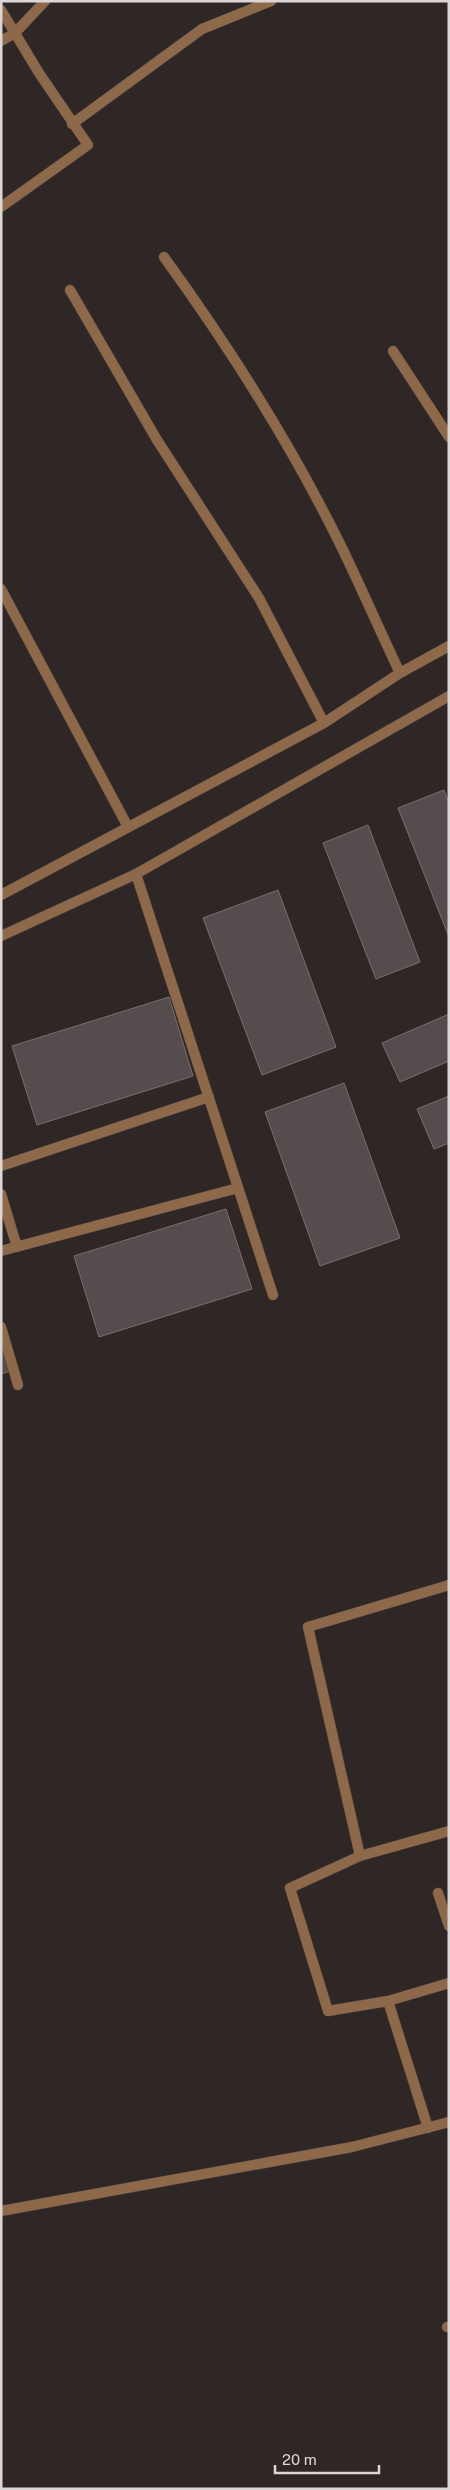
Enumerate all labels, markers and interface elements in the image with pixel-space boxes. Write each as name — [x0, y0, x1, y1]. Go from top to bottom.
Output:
scale bar — [275, 2442, 379, 2474]
text: 20 m — [282, 2451, 317, 2468]

